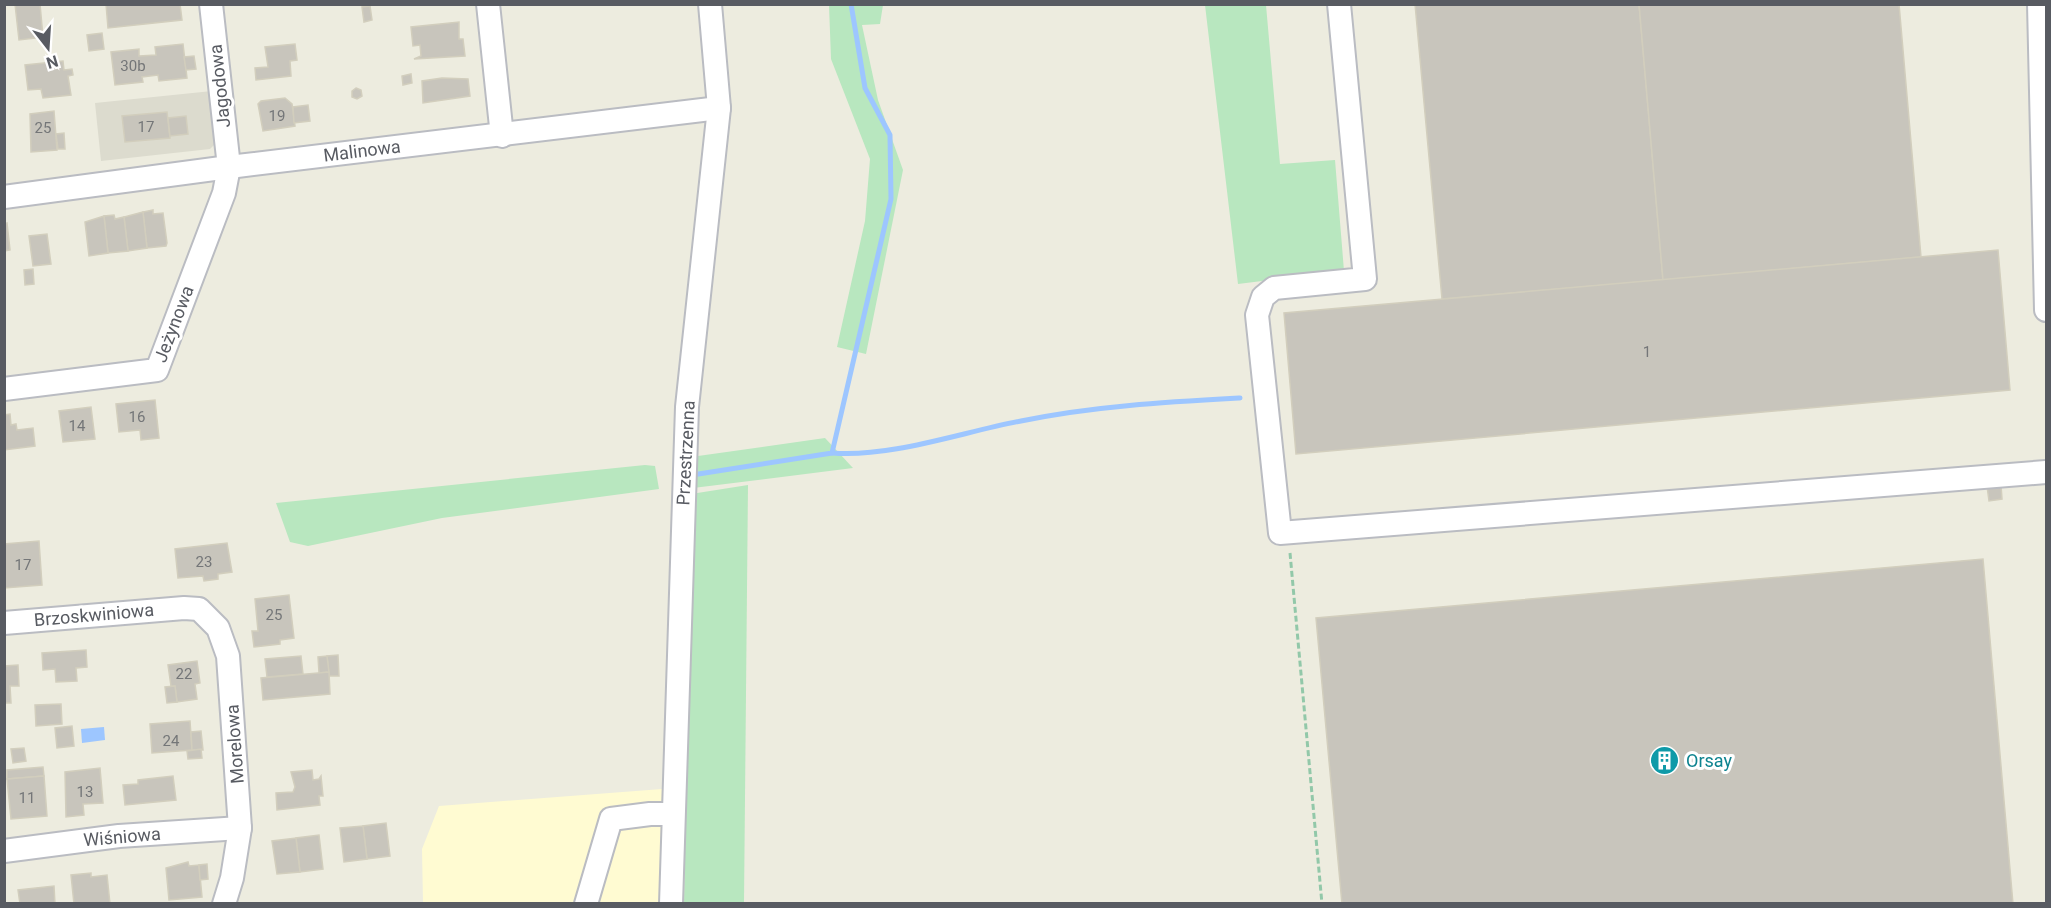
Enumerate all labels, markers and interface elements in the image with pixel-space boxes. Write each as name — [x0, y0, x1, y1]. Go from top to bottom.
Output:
north arrow — [18, 18, 78, 78]
street label: Jagodowa — [205, 43, 234, 129]
text: N — [44, 51, 60, 73]
house number: 30b — [120, 57, 146, 75]
house number: 19 — [269, 107, 285, 125]
house number: 17 — [138, 118, 154, 136]
house number: 25 — [35, 119, 51, 137]
street label: Malinowa — [322, 135, 402, 166]
street label: Jeżynowa — [149, 283, 198, 365]
house number: 1 — [1643, 343, 1651, 361]
street label: Przestrzenna — [672, 400, 699, 506]
house number: 16 — [129, 408, 145, 426]
house number: 14 — [69, 417, 86, 435]
house number: 23 — [196, 553, 212, 571]
house number: 17 — [15, 556, 31, 574]
street label: Brzoskwiniowa — [33, 599, 155, 630]
house number: 25 — [266, 606, 282, 624]
house number: 22 — [176, 665, 192, 683]
street label: Morelowa — [221, 704, 248, 784]
house number: 24 — [163, 732, 180, 750]
building icon: Orsay — [1649, 745, 1681, 777]
place label: Orsay — [1686, 750, 1732, 771]
house number: 13 — [77, 783, 93, 801]
house number: 11 — [19, 789, 35, 807]
street label: Wiśniowa — [82, 823, 161, 850]

